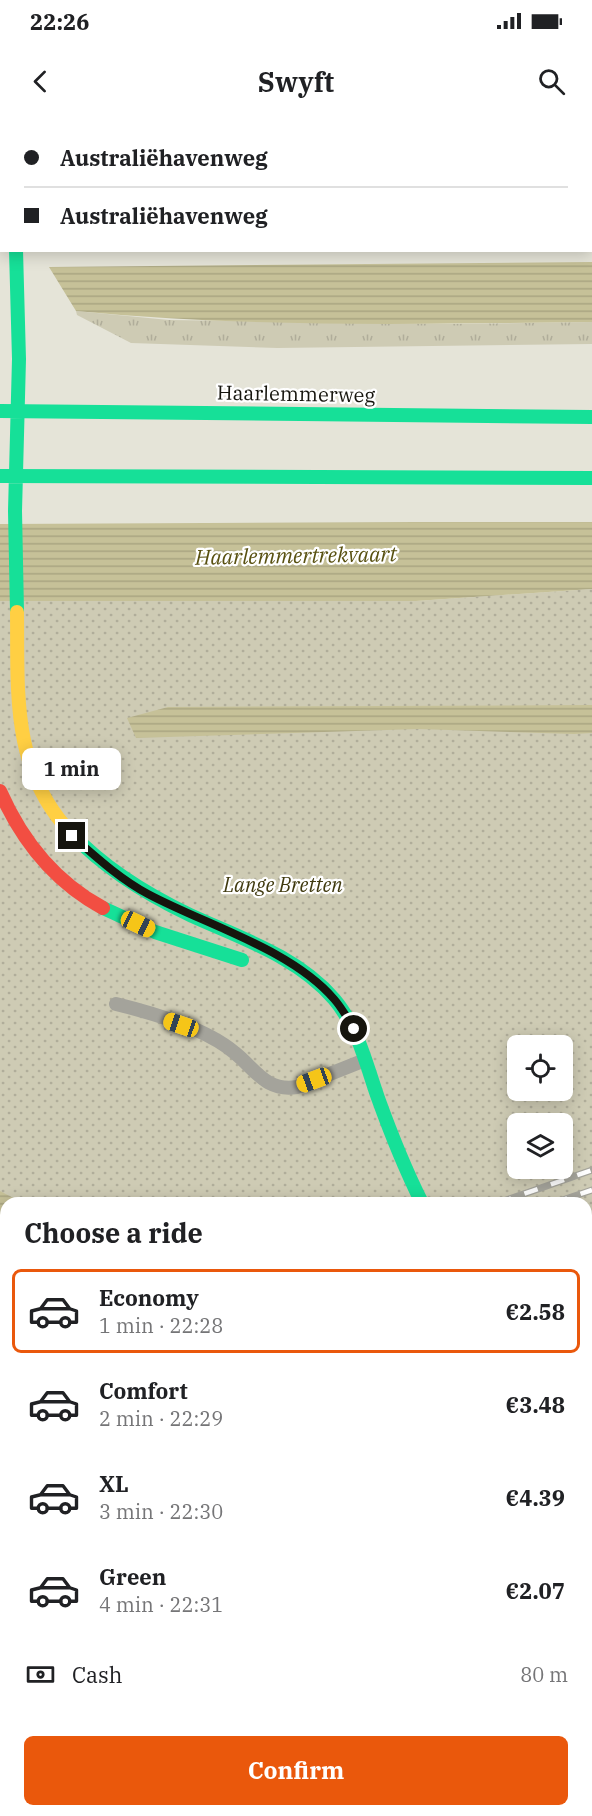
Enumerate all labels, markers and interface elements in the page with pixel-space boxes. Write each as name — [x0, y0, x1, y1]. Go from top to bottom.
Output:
text: 22:26 — [30, 7, 89, 36]
text: Swyft — [258, 64, 334, 99]
icon: back — [24, 65, 57, 98]
icon: search — [535, 65, 568, 98]
text: Australiëhavenweg — [60, 143, 268, 172]
text: Australiëhavenweg — [60, 201, 268, 230]
street label: Haarlemmerweg — [217, 379, 376, 408]
water label: Haarlemmertrekvaart — [194, 539, 398, 571]
callout: 1 min — [22, 749, 122, 791]
text: 1 min — [44, 755, 100, 782]
route end — [58, 822, 85, 849]
park label: Lange Bretten — [222, 871, 343, 898]
car — [118, 908, 158, 940]
car — [161, 1011, 201, 1039]
route start — [340, 1015, 367, 1042]
map controls — [507, 1035, 573, 1179]
button: locate — [507, 1035, 573, 1101]
car — [294, 1065, 334, 1095]
button: layers — [507, 1113, 573, 1179]
text: Choose a ride — [24, 1215, 203, 1250]
text: Economy — [99, 1283, 199, 1312]
icon: car — [27, 1284, 81, 1338]
text: €2.58 — [506, 1297, 565, 1326]
text: 1 min · 22:28 — [99, 1312, 223, 1339]
text: Comfort — [99, 1376, 188, 1405]
icon: car — [27, 1377, 81, 1431]
text: €3.48 — [506, 1390, 565, 1419]
text: 2 min · 22:29 — [99, 1405, 223, 1432]
text: XL — [99, 1469, 129, 1498]
icon: car — [27, 1470, 81, 1524]
text: €4.39 — [506, 1483, 565, 1512]
text: 3 min · 22:30 — [99, 1498, 223, 1525]
text: Green — [99, 1562, 166, 1591]
icon: car — [27, 1563, 81, 1617]
text: €2.07 — [506, 1576, 565, 1605]
text: 4 min · 22:31 — [99, 1591, 223, 1618]
icon: cash — [24, 1658, 57, 1691]
text: Cash — [72, 1660, 123, 1689]
text: 80 m — [520, 1661, 568, 1688]
button: Confirm — [24, 1736, 568, 1805]

